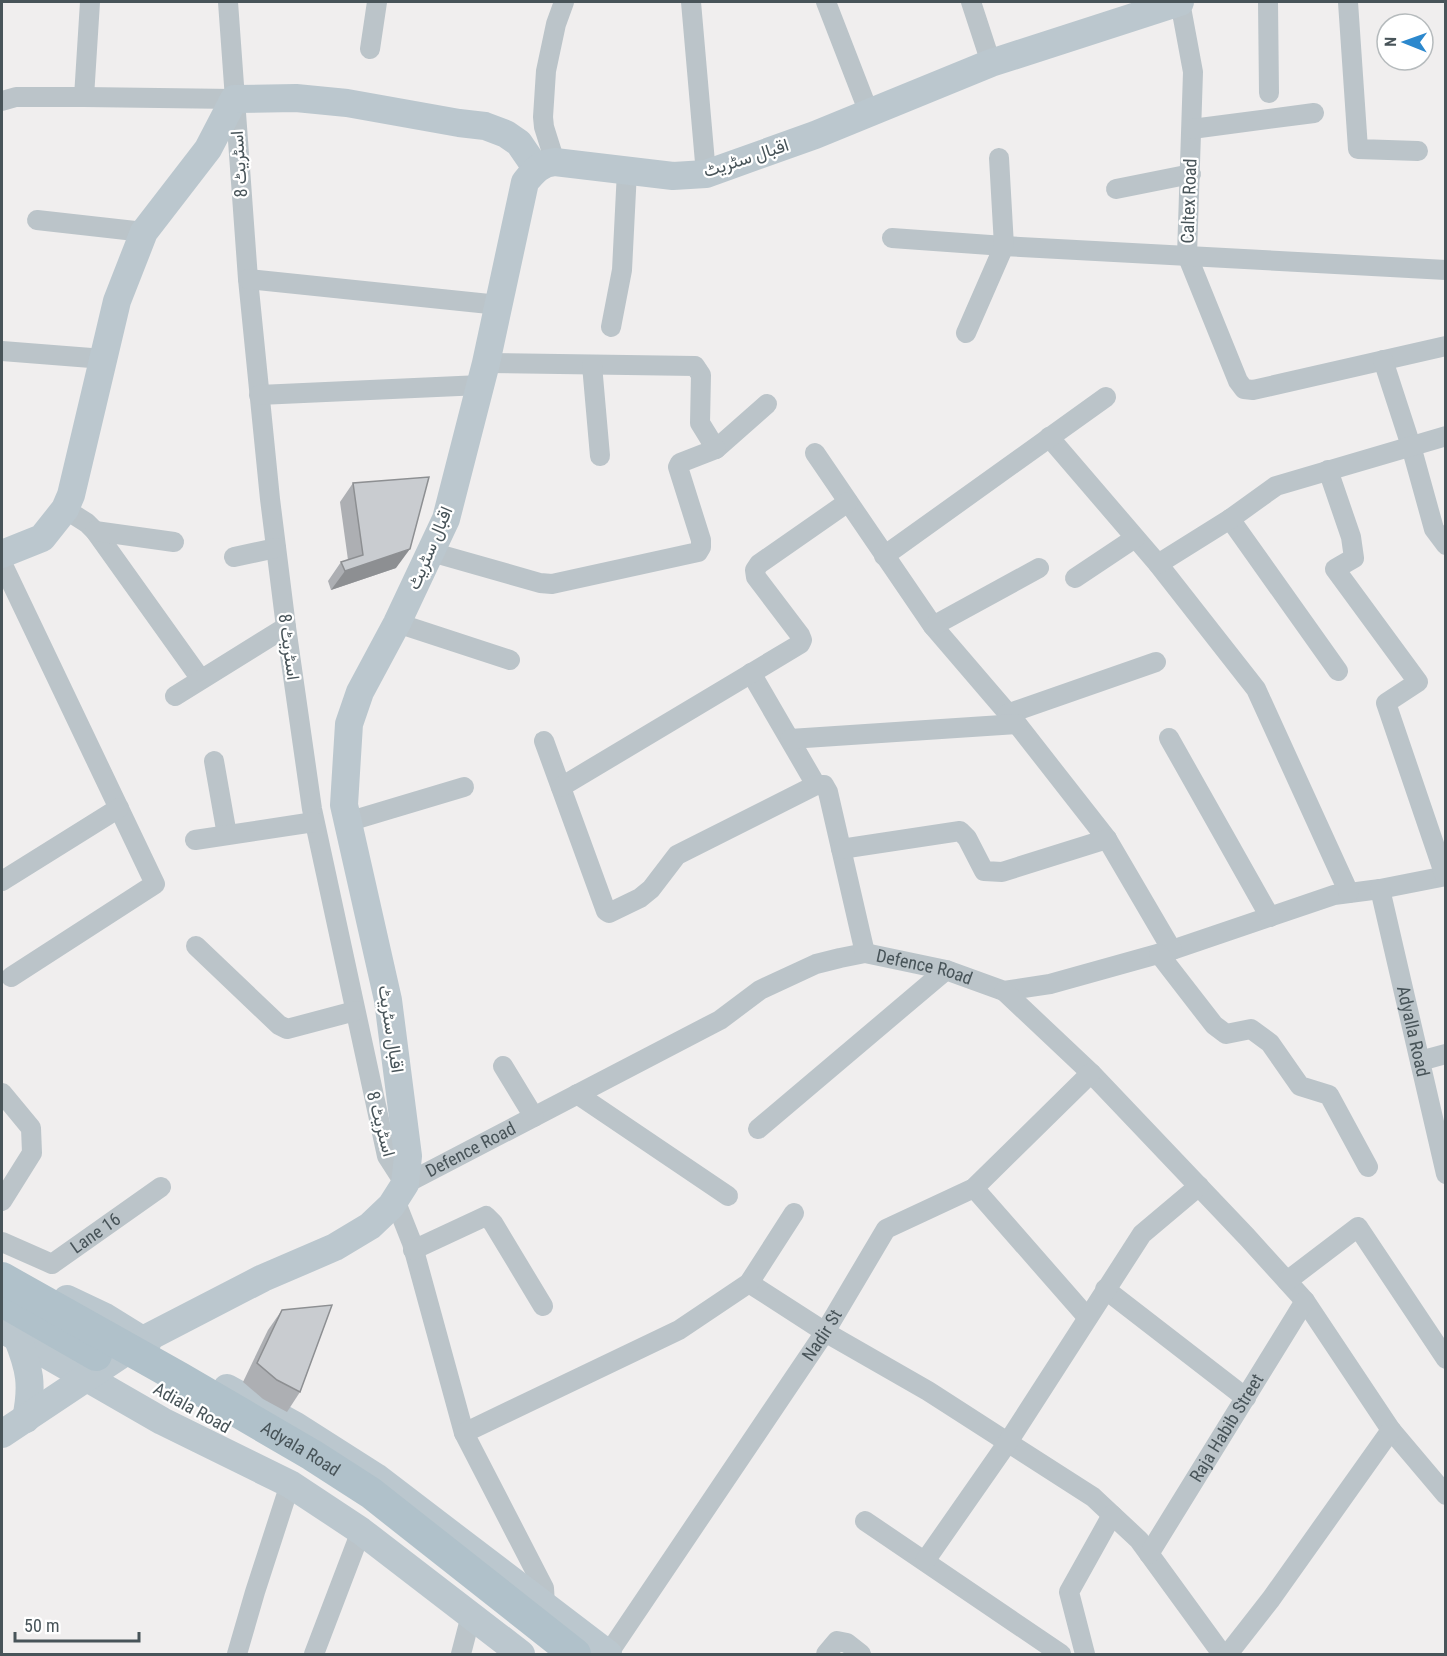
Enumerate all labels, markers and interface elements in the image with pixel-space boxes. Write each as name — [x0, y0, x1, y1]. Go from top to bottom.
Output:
north arrow — [1375, 12, 1435, 72]
text: N — [1381, 37, 1400, 47]
street label: اسٹریٹ 8 — [226, 130, 252, 198]
street label: اقبال سٹریٹ — [700, 134, 792, 182]
street label: Caltex Road — [1177, 158, 1200, 244]
street label: اقبال سٹریٹ — [403, 503, 457, 593]
street label: اسٹریٹ 8 — [273, 612, 305, 682]
street label: Defence Road — [874, 945, 975, 989]
street label: اقبال سٹریٹ — [373, 984, 409, 1074]
street label: Adyalla Road — [1393, 984, 1434, 1079]
street label: اسٹریٹ 8 — [362, 1089, 400, 1159]
street label: Defence Road — [422, 1117, 519, 1181]
street label: Lane 16 — [66, 1208, 124, 1258]
street label: Nadir St — [798, 1306, 846, 1365]
street label: Raja Habib Street — [1185, 1370, 1267, 1486]
street label: Adiala Road — [150, 1378, 235, 1437]
street label: Adyala Road — [258, 1417, 344, 1480]
scale bar — [15, 1605, 140, 1643]
text: 50 m — [24, 1615, 59, 1636]

